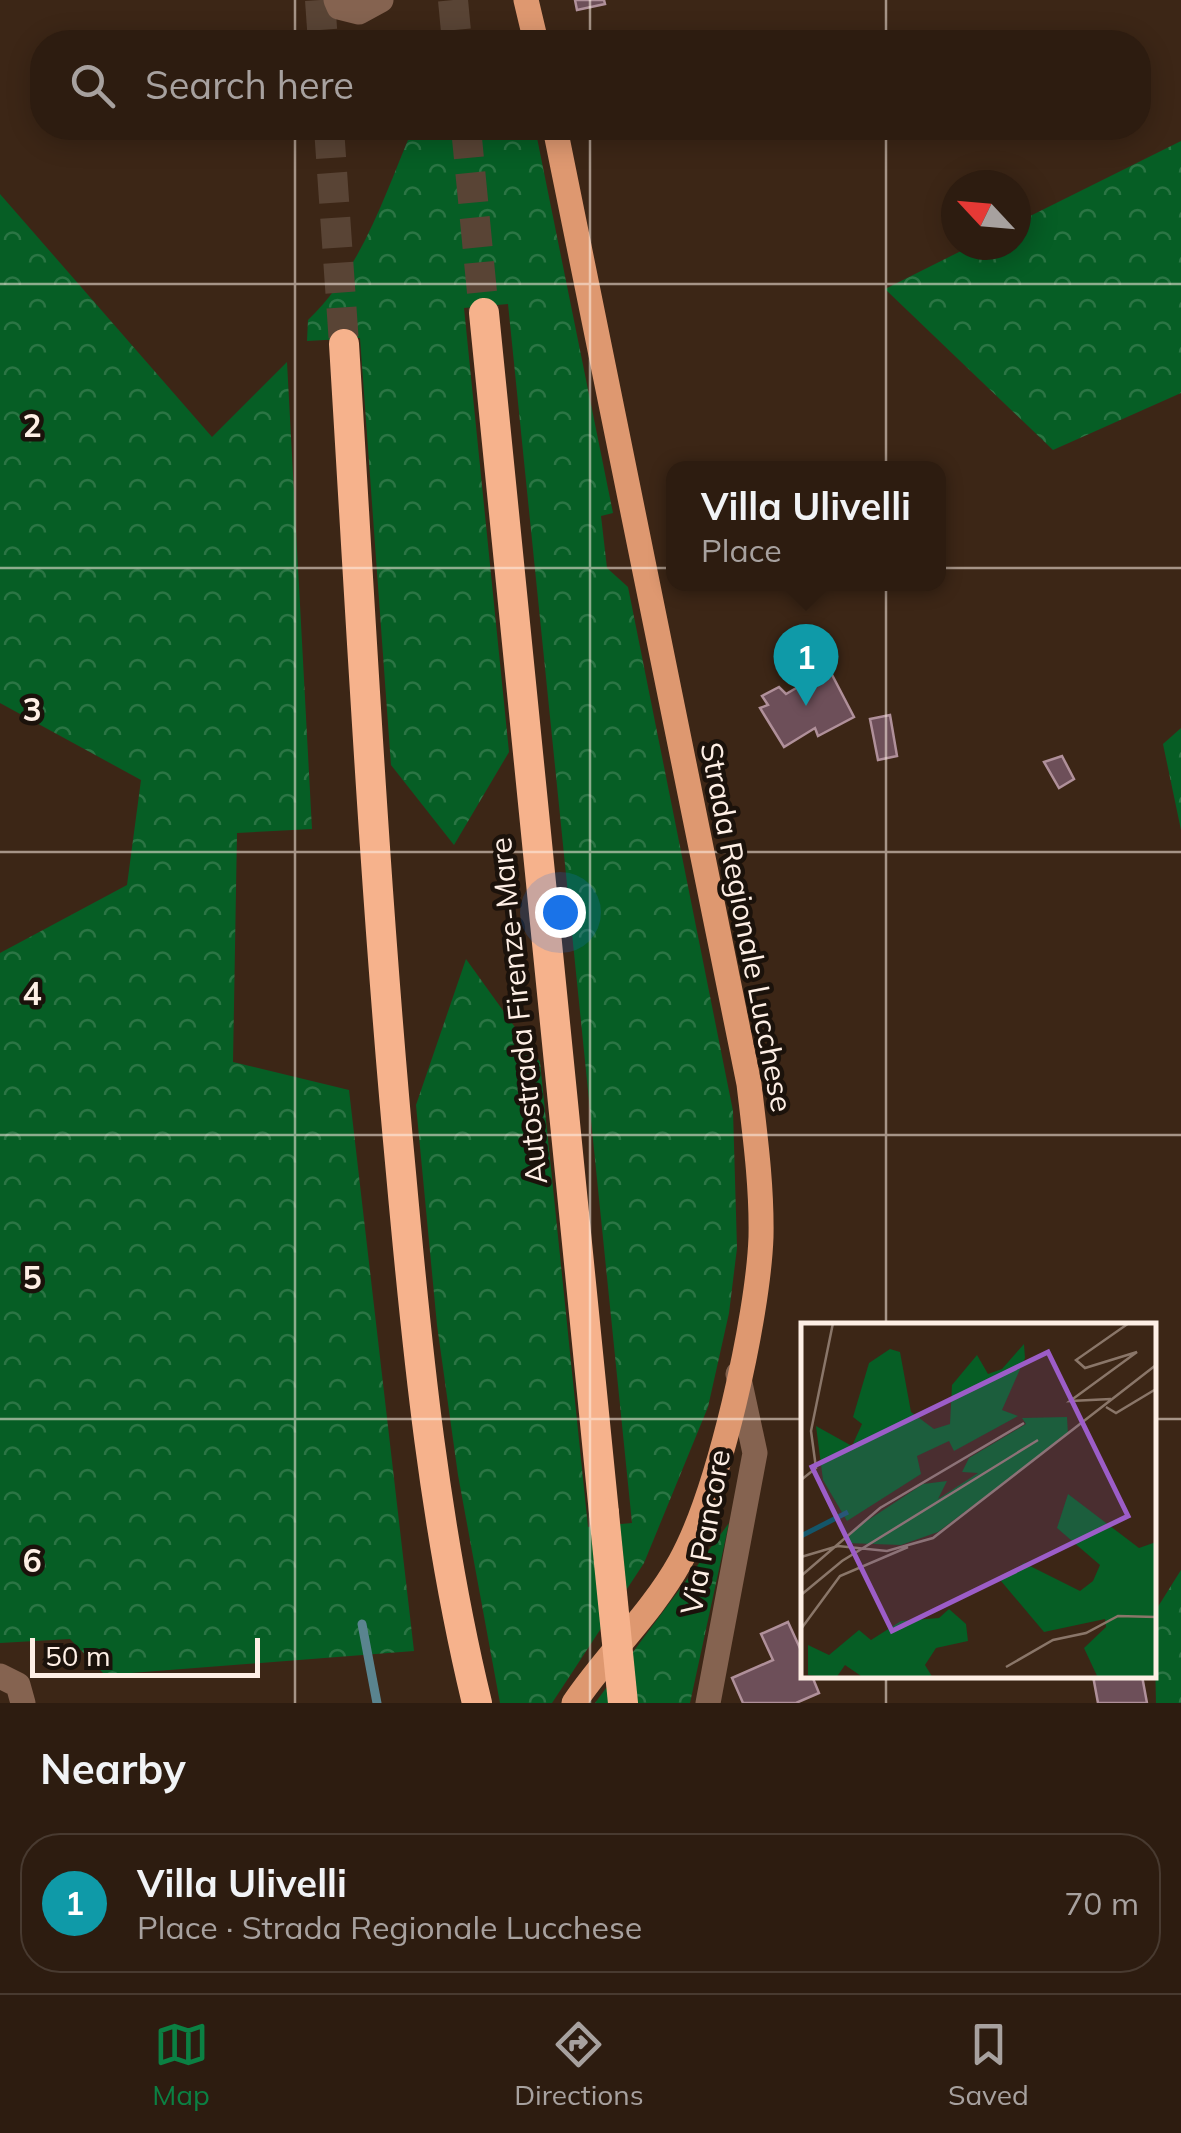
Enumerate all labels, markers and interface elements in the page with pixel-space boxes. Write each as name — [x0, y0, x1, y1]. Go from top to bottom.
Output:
search box — [30, 30, 1151, 140]
icon: search — [65, 58, 120, 113]
text: Search here — [145, 61, 354, 109]
north arrow — [941, 170, 1031, 260]
text: 2 — [22, 405, 42, 445]
popup — [666, 461, 946, 591]
text: Villa Ulivelli — [701, 482, 911, 530]
text: Place — [701, 530, 782, 570]
pin: 1 — [774, 624, 838, 706]
text: 3 — [22, 689, 42, 729]
street label: Strada Regionale Lucchese — [693, 739, 801, 1115]
street label: Autostrada Firenze-Mare — [481, 836, 555, 1186]
your location — [535, 887, 586, 938]
text: 4 — [22, 973, 42, 1013]
text: 5 — [22, 1257, 42, 1297]
inset map — [801, 1323, 1156, 1678]
street label: Via Pancore — [672, 1446, 738, 1618]
text: 6 — [22, 1540, 42, 1580]
scale bar — [30, 1633, 260, 1678]
text: 50 m — [45, 1638, 111, 1673]
text: Nearby — [40, 1742, 186, 1795]
text: Villa Ulivelli — [137, 1859, 347, 1907]
text: 1 — [65, 1883, 84, 1923]
text: 70 m — [1064, 1883, 1139, 1923]
text: Place · Strada Regionale Lucchese — [137, 1907, 642, 1947]
tab: Map — [152, 2017, 210, 2112]
tab: Directions — [514, 2017, 644, 2112]
tab: Saved — [948, 2017, 1029, 2112]

